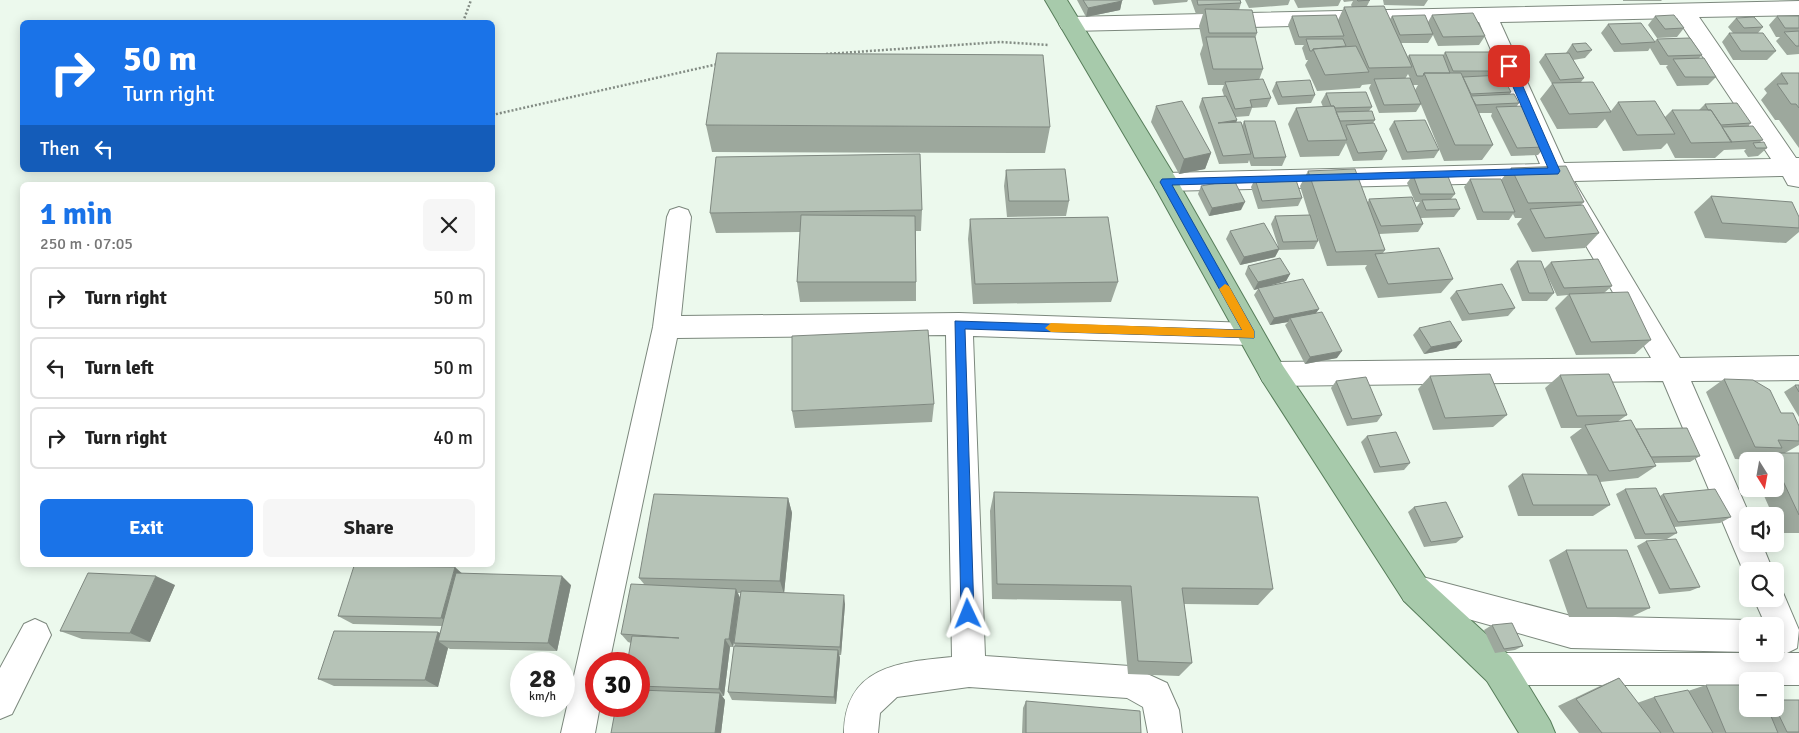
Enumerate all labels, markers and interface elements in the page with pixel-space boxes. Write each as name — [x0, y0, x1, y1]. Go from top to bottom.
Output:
text: 50 m — [123, 37, 197, 80]
icon: right — [40, 40, 105, 105]
pin — [1488, 45, 1530, 87]
icon: arrive — [1495, 52, 1523, 80]
text: Turn right — [123, 80, 215, 107]
icon: left — [90, 135, 118, 163]
text: Then — [40, 137, 80, 161]
text: 1 min — [40, 196, 112, 233]
button: close — [423, 199, 475, 251]
text: 250 m · 07:05 — [40, 234, 133, 254]
icon: right — [42, 284, 70, 312]
text: Turn right — [85, 286, 167, 310]
text: 50 m — [433, 286, 473, 310]
icon: left — [42, 354, 70, 382]
text: Turn left — [85, 356, 154, 380]
text: 50 m — [433, 356, 473, 380]
icon: right — [42, 424, 70, 452]
text: Turn right — [85, 426, 167, 450]
text: 40 m — [433, 426, 473, 450]
north arrow — [1739, 452, 1784, 498]
map controls — [1739, 452, 1784, 717]
button: Exit — [40, 499, 253, 557]
button: Share — [263, 499, 475, 557]
button: sound — [1739, 507, 1784, 552]
button: search — [1739, 562, 1784, 607]
position arrow — [941, 587, 993, 639]
button: + — [1739, 617, 1784, 662]
speed limit sign: 30 — [585, 652, 650, 717]
text: 28 — [529, 663, 556, 694]
button: − — [1739, 672, 1784, 717]
text: km/h — [529, 689, 556, 704]

